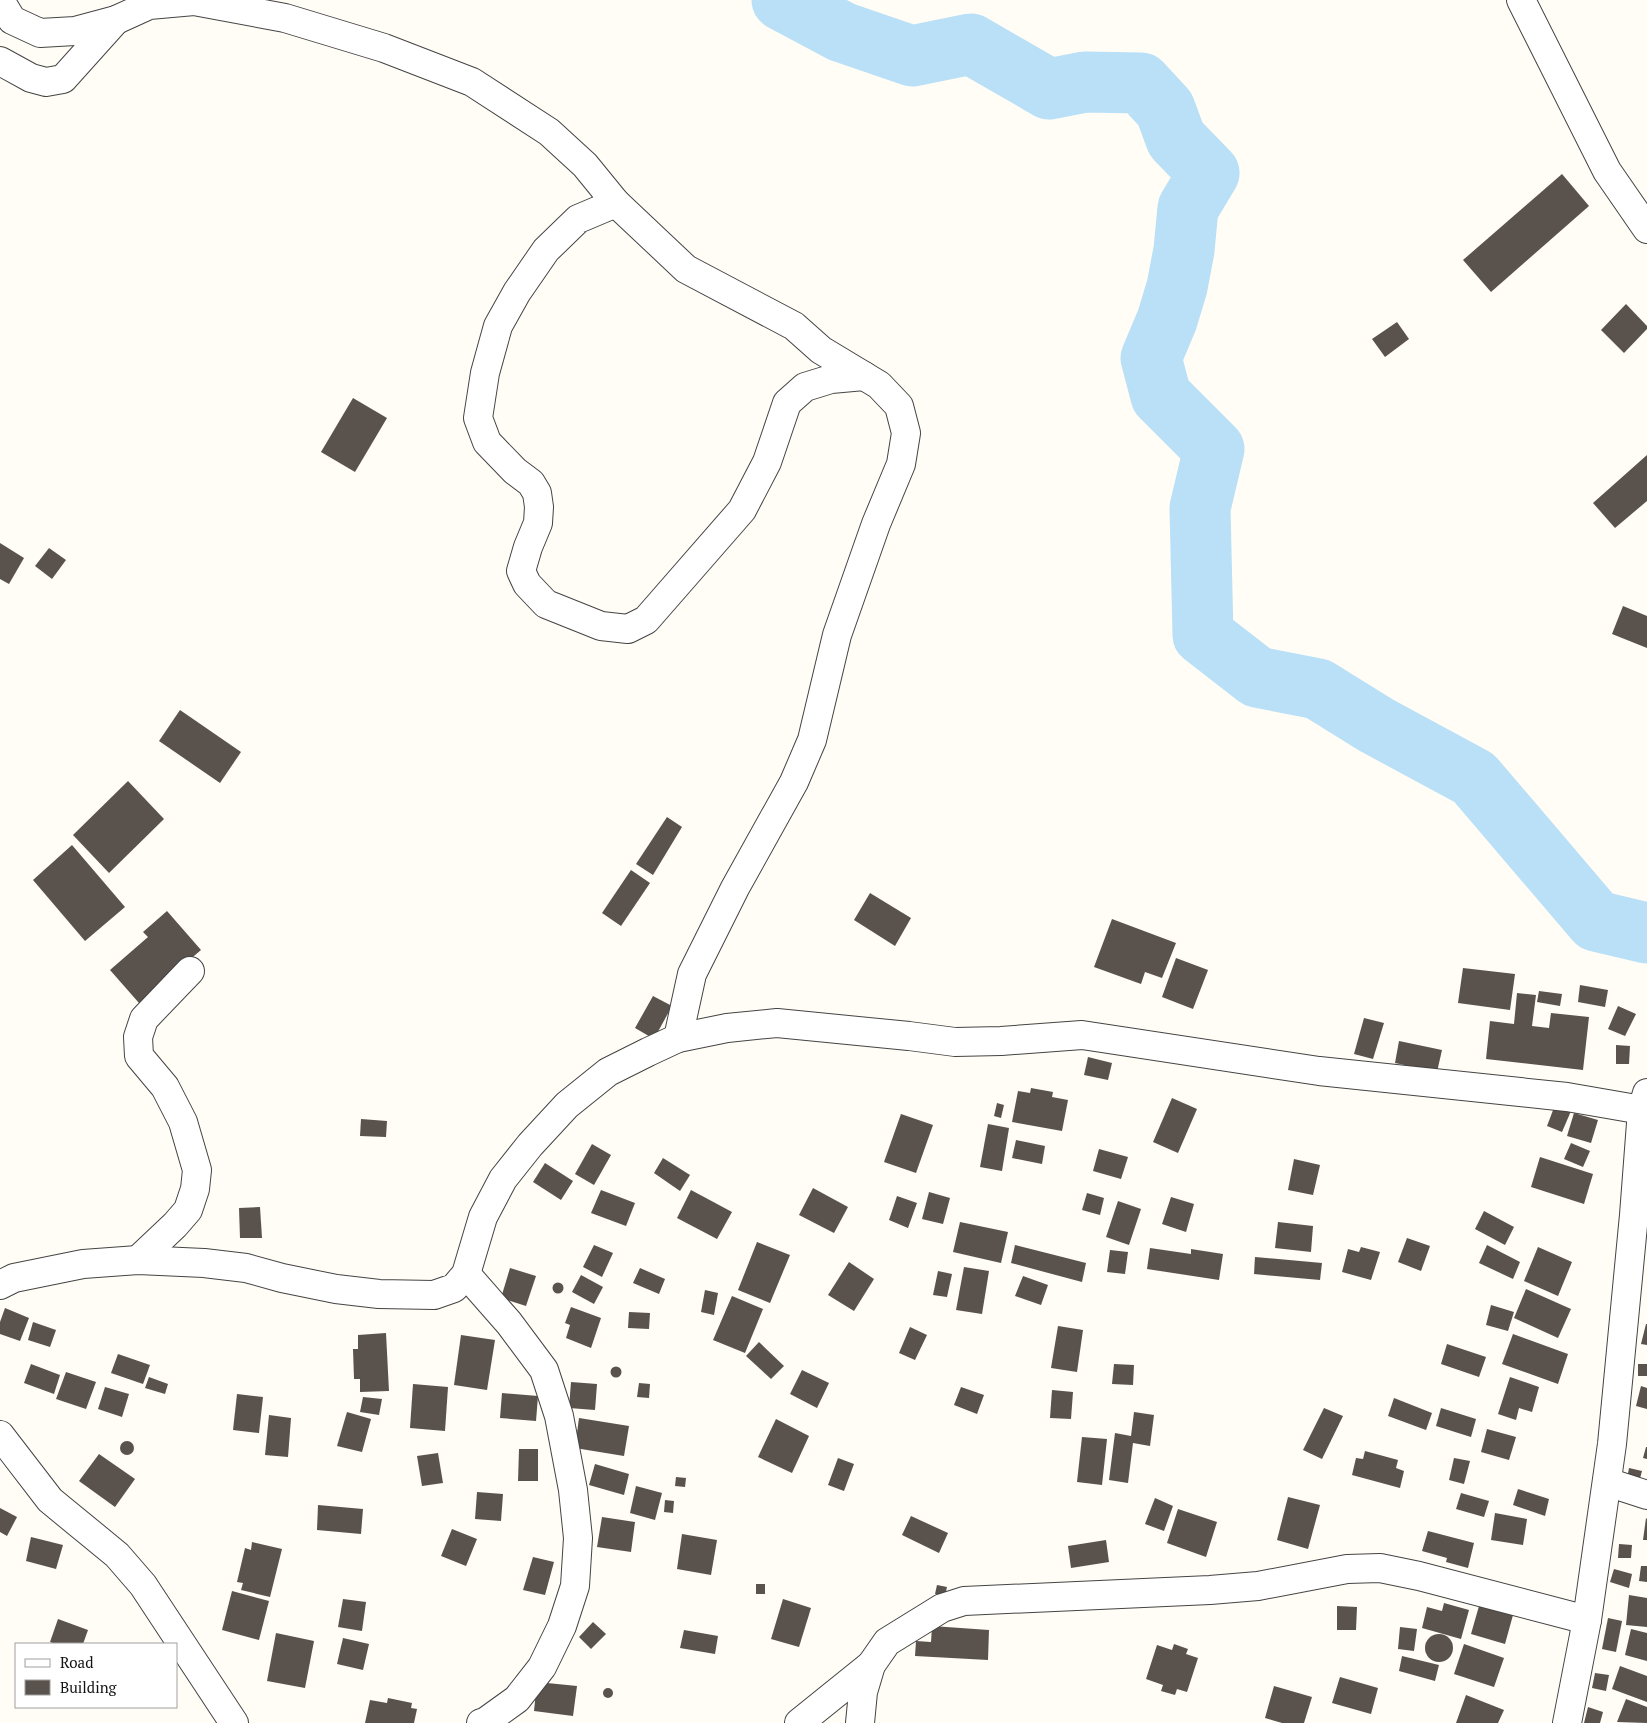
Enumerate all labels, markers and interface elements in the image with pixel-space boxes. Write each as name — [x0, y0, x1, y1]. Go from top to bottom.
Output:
legend — [15, 1643, 178, 1708]
text: Road — [60, 1652, 93, 1672]
text: Building — [60, 1677, 118, 1697]

